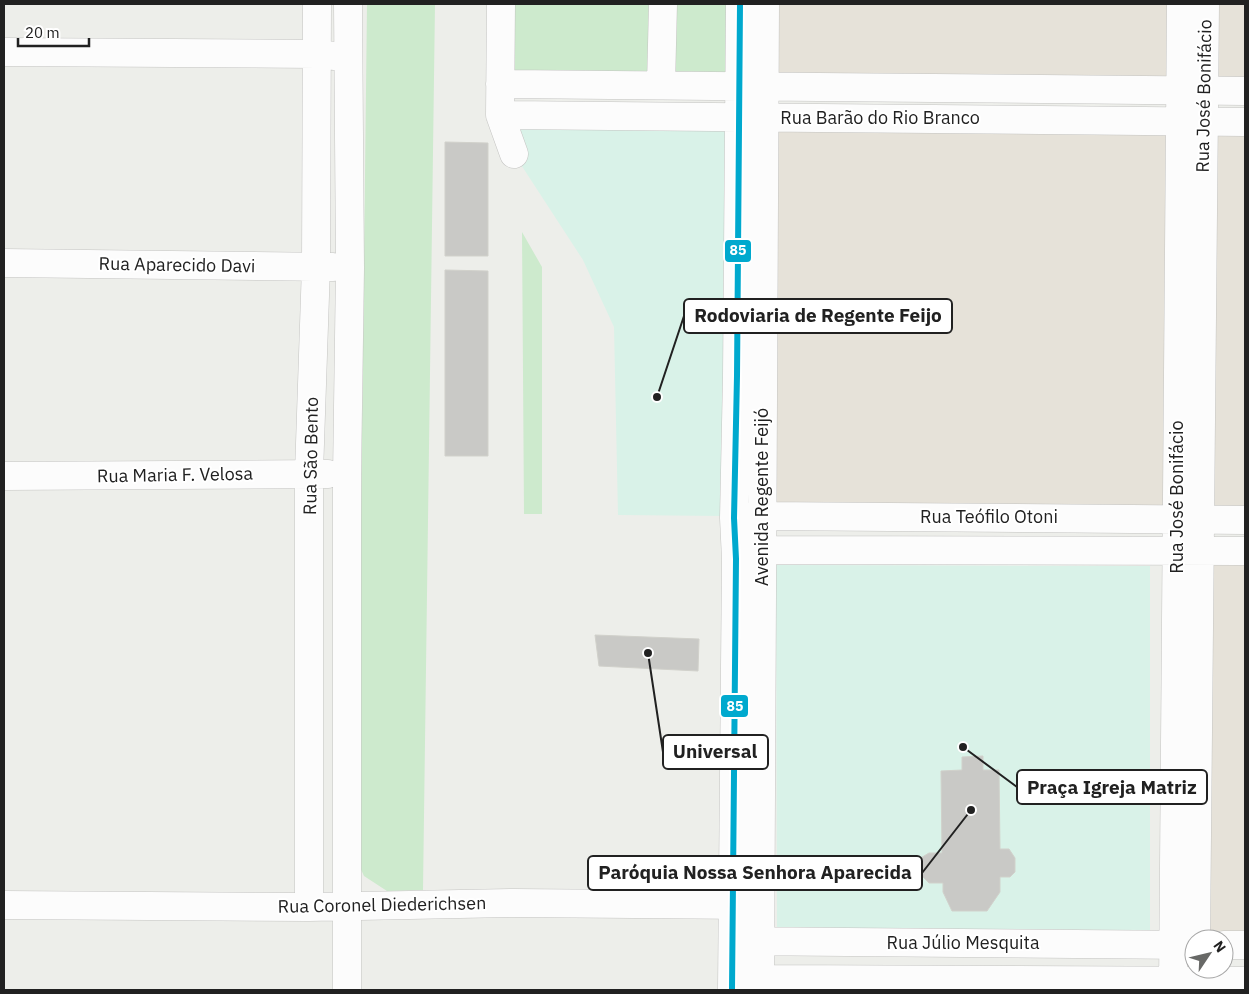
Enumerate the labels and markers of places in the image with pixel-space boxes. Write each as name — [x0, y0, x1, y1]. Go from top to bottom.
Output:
callout: Rodoviaria de Regente Feijo — [684, 299, 952, 333]
callout: Universal — [663, 735, 768, 769]
callout: Praça Igreja Matriz — [1017, 770, 1207, 804]
callout: Paróquia Nossa Senhora Aparecida — [588, 856, 922, 890]

